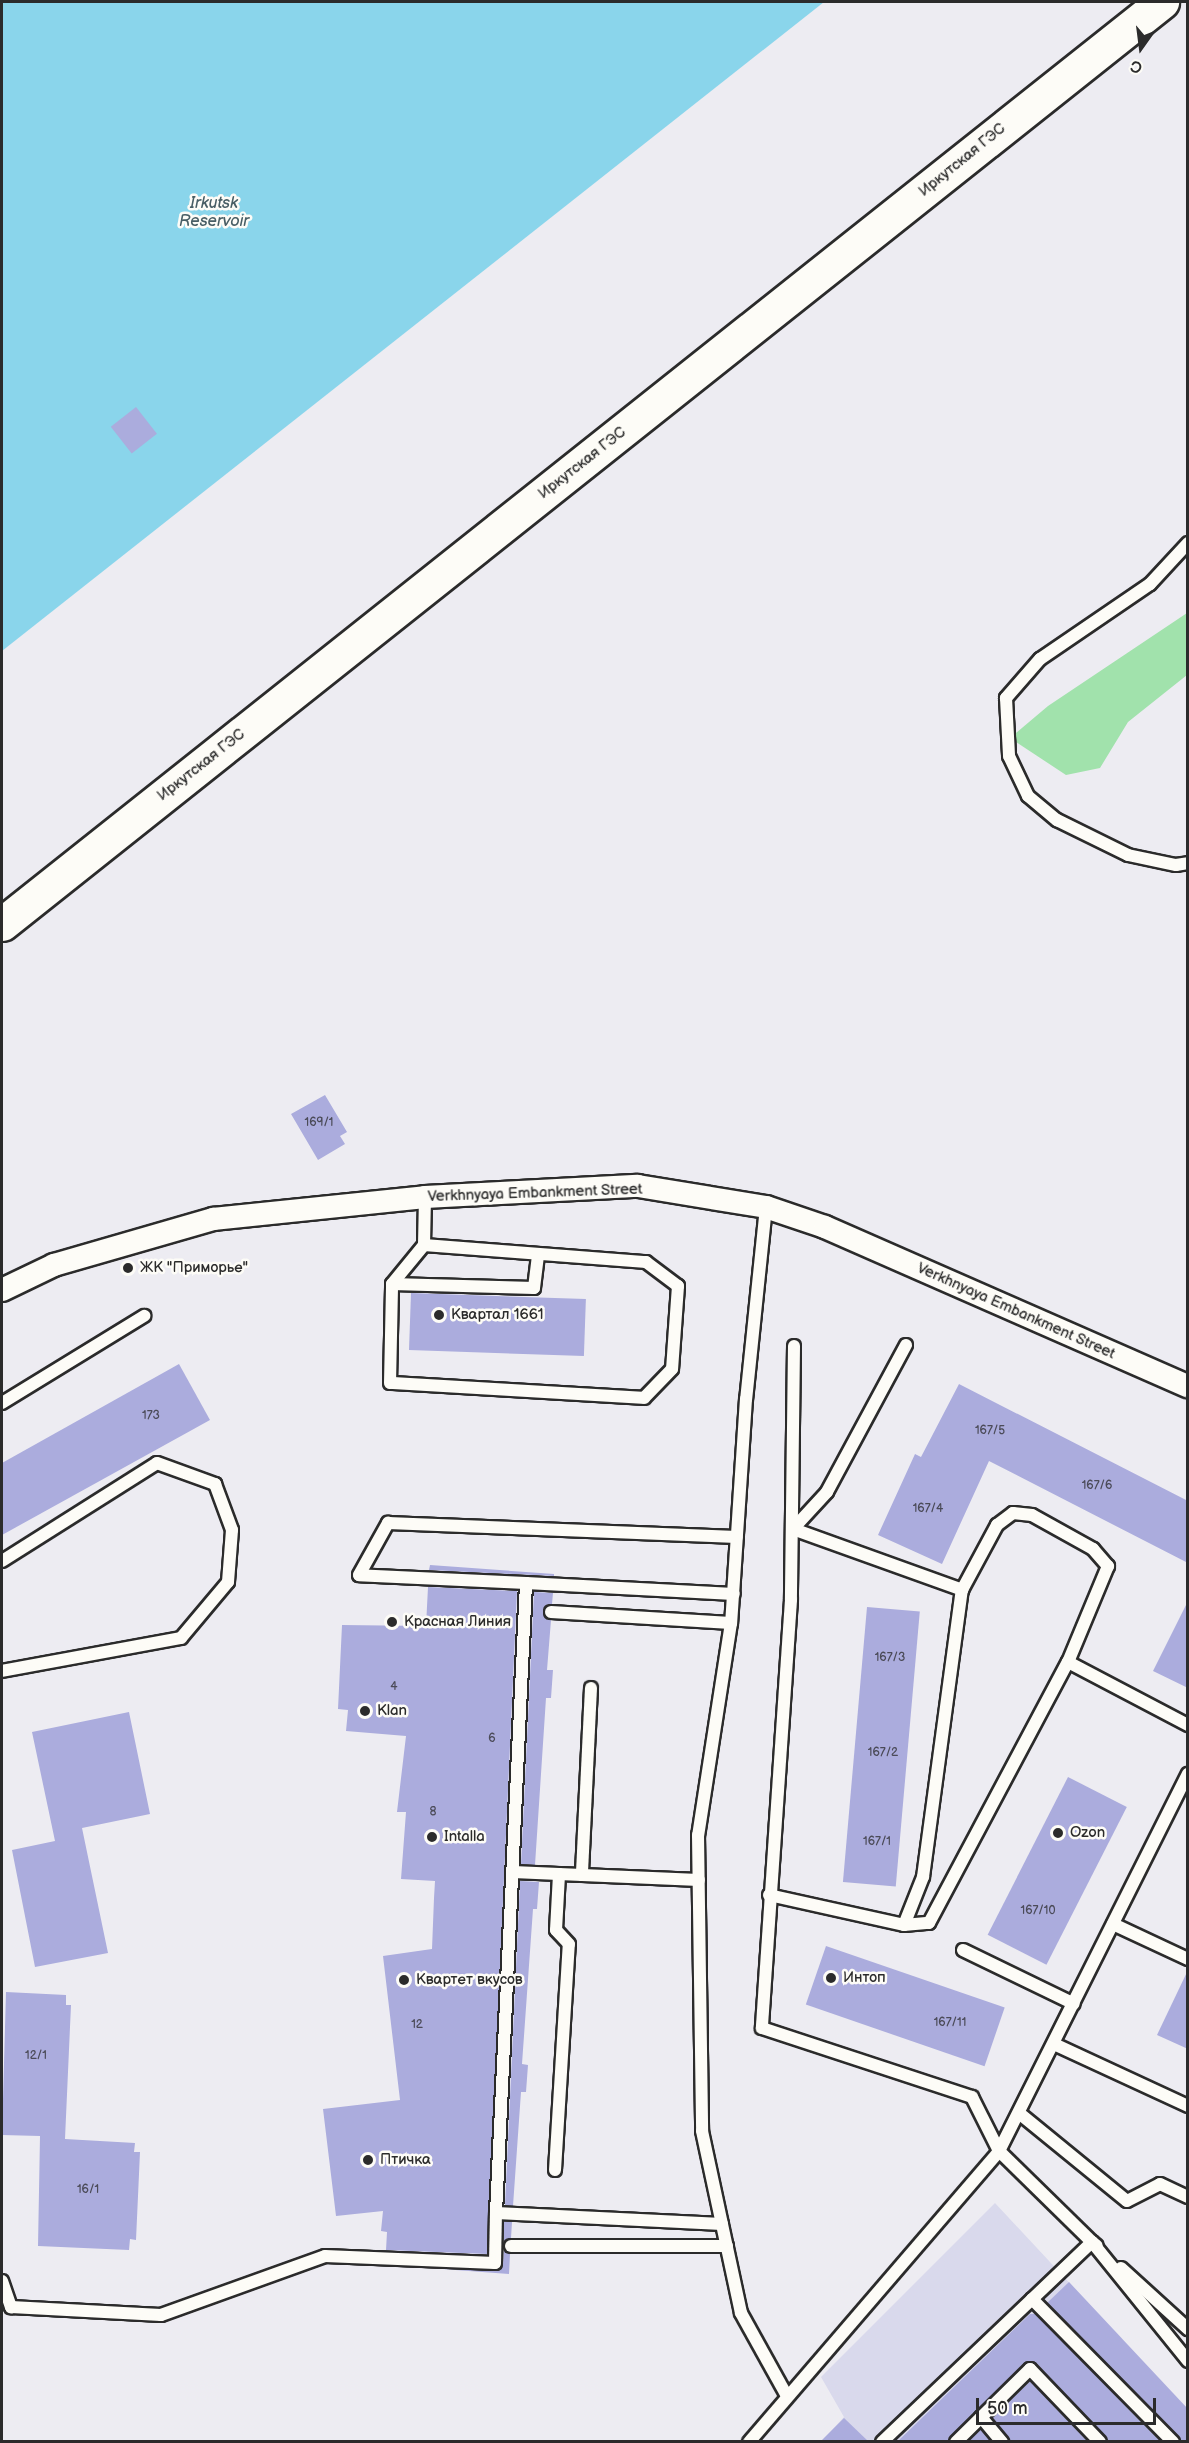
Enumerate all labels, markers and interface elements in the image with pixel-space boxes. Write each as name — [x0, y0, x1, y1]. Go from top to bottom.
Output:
north arrow — [1111, 18, 1171, 78]
text: С — [1129, 55, 1144, 77]
street label: Иркутская ГЭС — [915, 120, 1009, 200]
water label: Irkutsk Reservoir — [179, 194, 249, 232]
street label: Иркутская ГЭС — [535, 423, 629, 503]
street label: Иркутская ГЭС — [154, 725, 248, 805]
house number: 169/1 — [305, 1116, 333, 1130]
street label: Verkhnyaya Embankment Street — [427, 1180, 643, 1206]
place label: ЖК "Приморье" — [140, 1259, 248, 1277]
street label: Verkhnyaya Embankment Street — [914, 1259, 1118, 1363]
marker: ЖК "Приморье" — [121, 1261, 135, 1275]
place label: Квартал 1661 — [451, 1306, 544, 1324]
marker: Квартал 1661 — [432, 1308, 446, 1322]
house number: 173 — [142, 1409, 160, 1423]
house number: 167/5 — [975, 1424, 1005, 1438]
house number: 167/6 — [1082, 1479, 1112, 1493]
house number: 167/4 — [913, 1502, 943, 1516]
place label: Красная Линия — [404, 1613, 511, 1631]
marker: Красная Линия — [385, 1615, 399, 1629]
house number: 167/3 — [875, 1651, 905, 1665]
house number: 4 — [390, 1680, 398, 1694]
place label: Klan — [377, 1702, 407, 1720]
marker: Klan — [358, 1704, 372, 1718]
house number: 6 — [488, 1732, 496, 1746]
house number: 167/2 — [868, 1746, 898, 1760]
house number: 8 — [430, 1805, 436, 1819]
place label: Ozon — [1070, 1824, 1105, 1842]
marker: Ozon — [1051, 1826, 1065, 1840]
place label: Intalla — [444, 1828, 485, 1846]
marker: Intalla — [425, 1830, 439, 1844]
house number: 167/1 — [863, 1835, 891, 1849]
house number: 167/10 — [1021, 1904, 1055, 1918]
place label: Интоп — [843, 1969, 886, 1987]
place label: Квартет вкусов — [416, 1971, 523, 1989]
marker: Интоп — [824, 1971, 838, 1985]
marker: Квартет вкусов — [397, 1973, 411, 1987]
house number: 167/11 — [934, 2016, 966, 2030]
house number: 12 — [411, 2018, 423, 2032]
house number: 12/1 — [25, 2049, 47, 2063]
place label: Птичка — [380, 2151, 431, 2169]
marker: Птичка — [361, 2153, 375, 2167]
house number: 16/1 — [77, 2183, 99, 2197]
scale bar — [979, 2386, 1159, 2424]
text: 50 m — [987, 2398, 1028, 2419]

